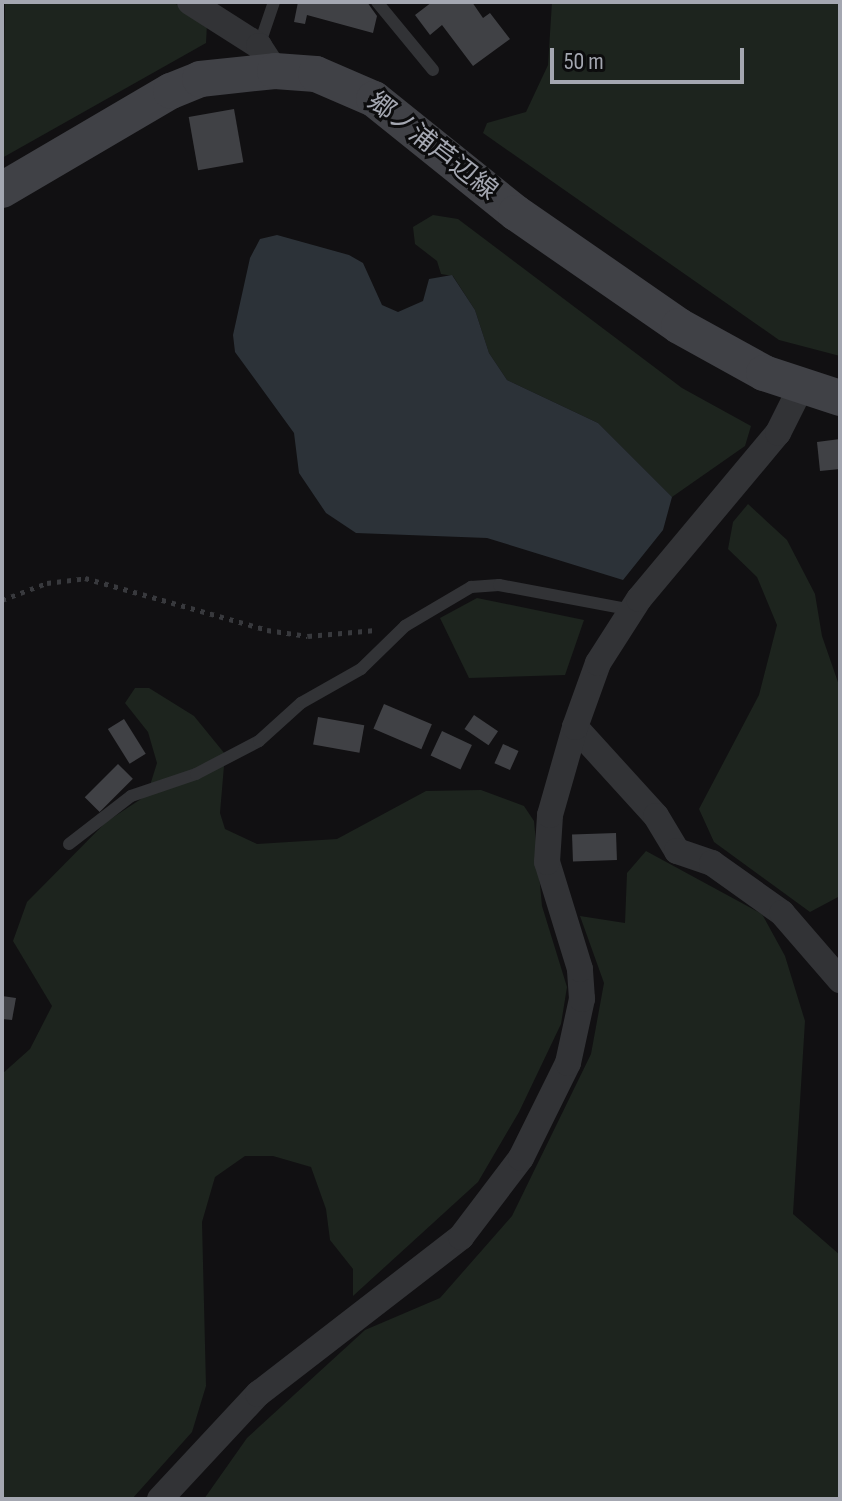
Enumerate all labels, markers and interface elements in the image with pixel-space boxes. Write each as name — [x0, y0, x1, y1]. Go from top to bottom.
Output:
scale bar — [554, 32, 748, 82]
text: 50 m — [564, 47, 604, 76]
street label: 郷ノ浦芦辺線 — [361, 87, 503, 207]

